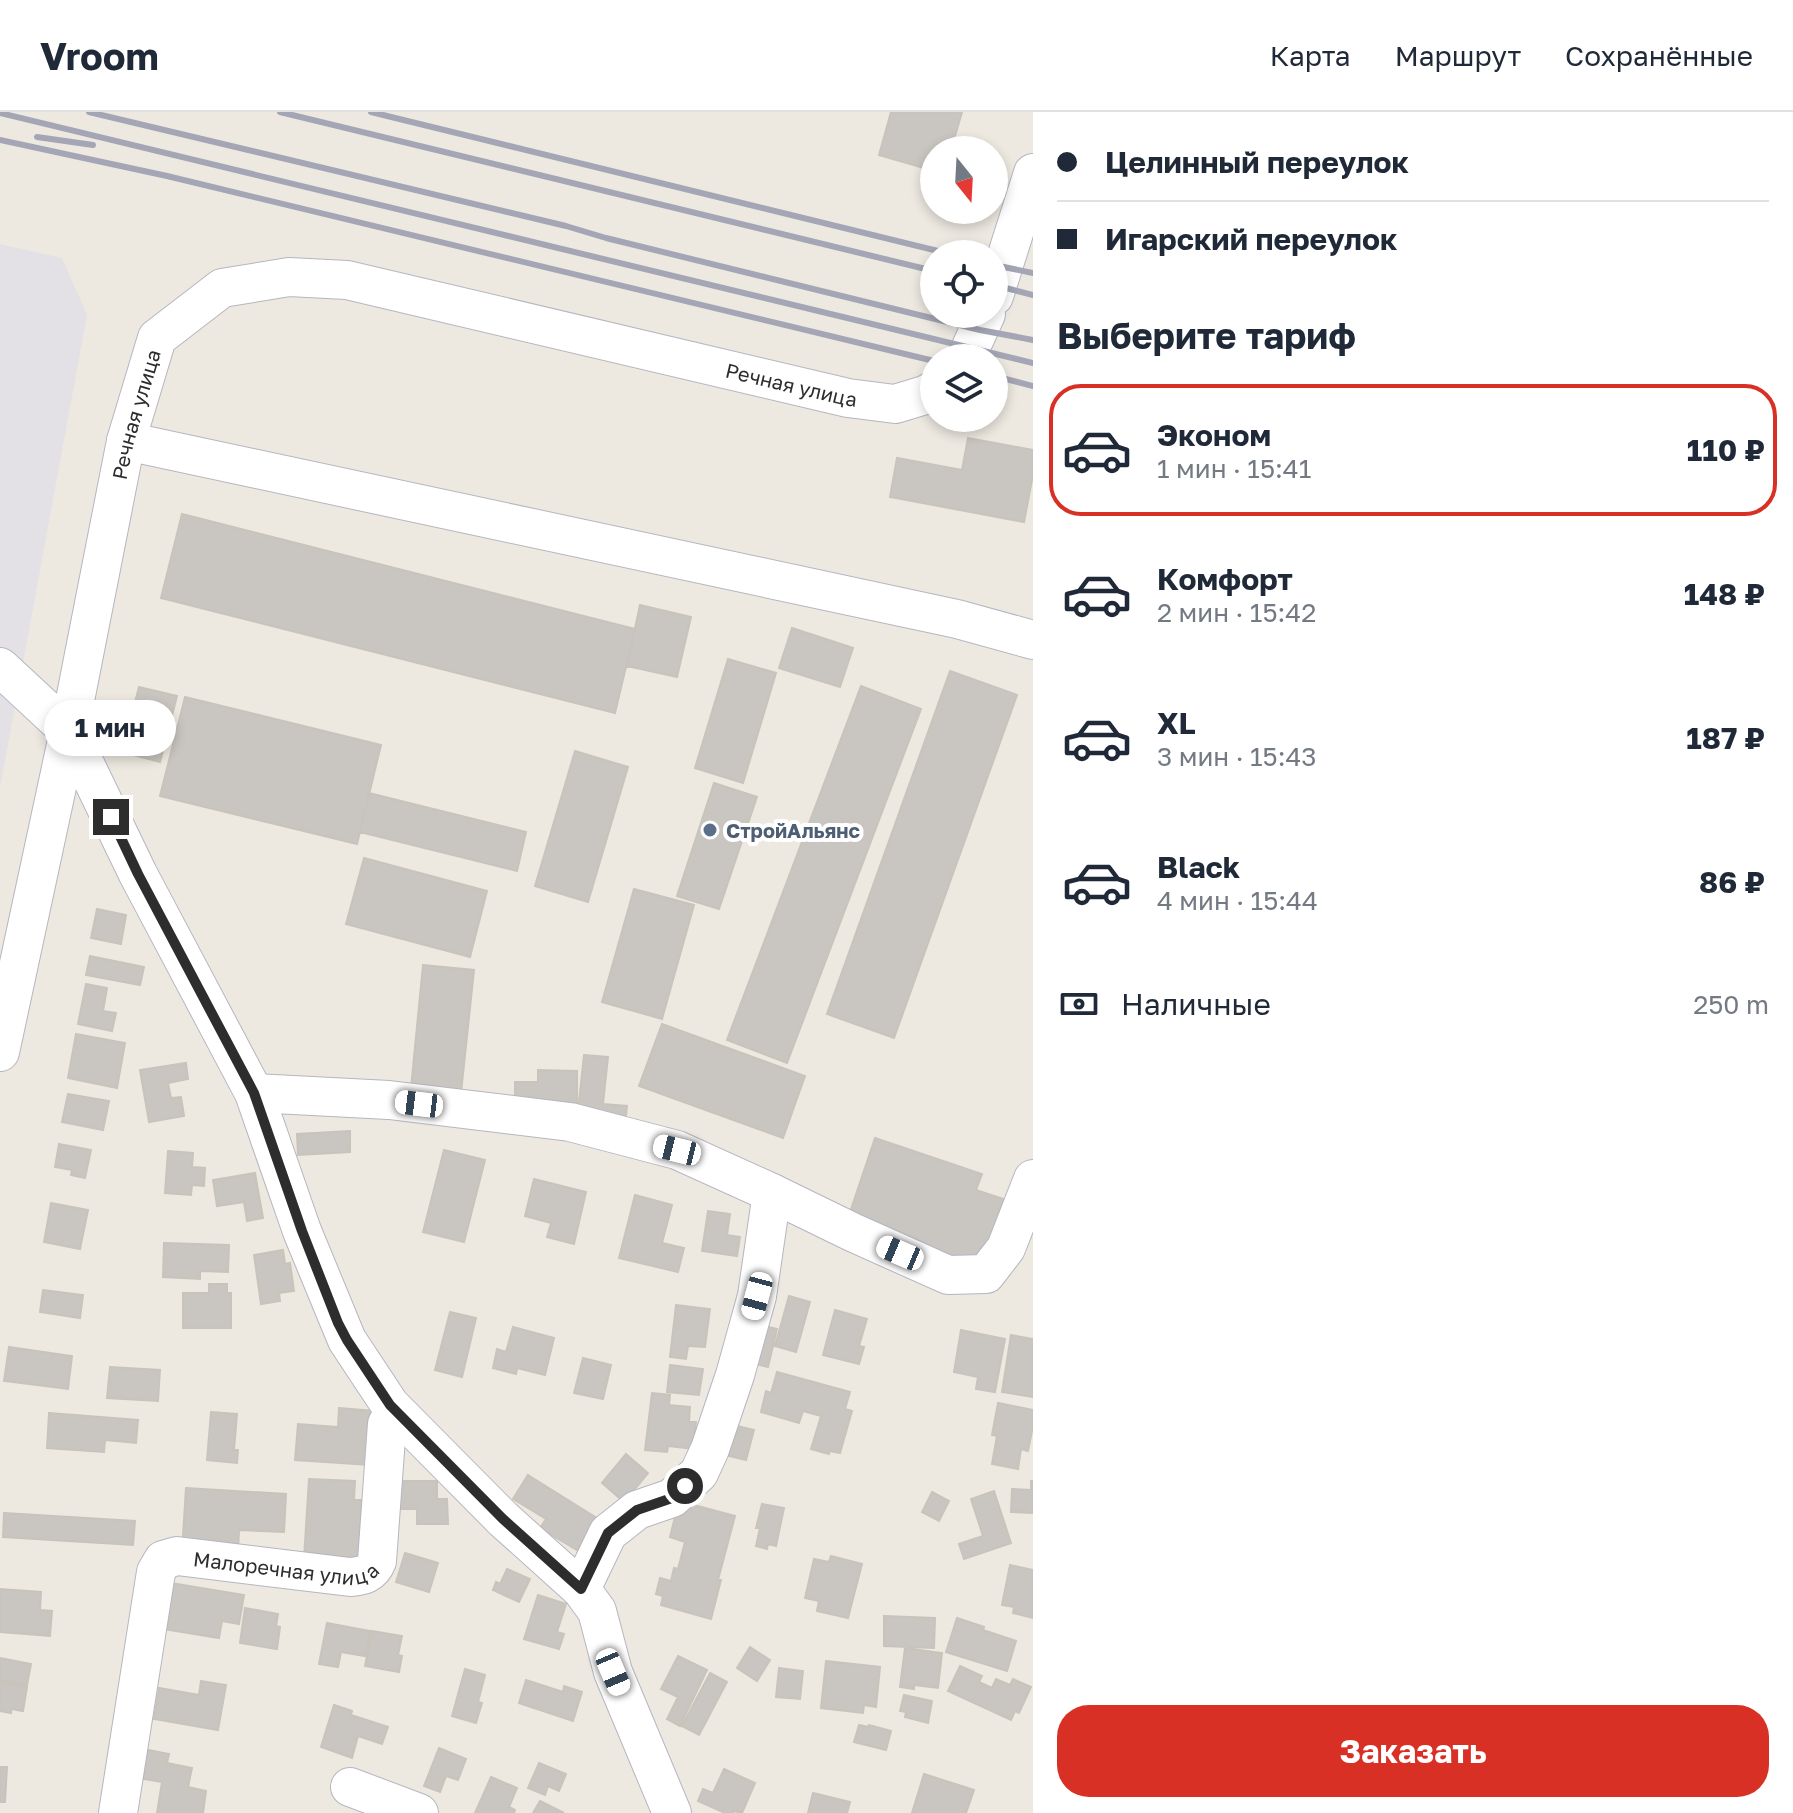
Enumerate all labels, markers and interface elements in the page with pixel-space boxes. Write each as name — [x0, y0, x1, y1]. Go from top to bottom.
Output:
text: Vroom — [40, 33, 159, 78]
text: Карта — [1270, 39, 1351, 72]
text: Маршрут — [1395, 39, 1521, 72]
text: Сохранённые — [1565, 39, 1753, 72]
north arrow — [920, 136, 1008, 224]
map controls — [920, 136, 1008, 432]
text: Целинный переулок — [1105, 144, 1409, 180]
text: Игарский переулок — [1105, 221, 1397, 257]
button: locate — [920, 240, 1008, 328]
text: Выберите тариф — [1057, 314, 1356, 357]
button: layers — [920, 344, 1008, 432]
street label: Речная улица — [107, 346, 165, 482]
street label: Речная улица — [723, 358, 858, 411]
icon: car — [1061, 414, 1133, 486]
text: Эконом — [1157, 417, 1271, 453]
text: 110 ₽ — [1687, 432, 1765, 468]
text: 1 мин · 15:41 — [1157, 453, 1311, 484]
icon: car — [1061, 558, 1133, 630]
text: Комфорт — [1157, 561, 1293, 597]
text: 148 ₽ — [1684, 576, 1765, 612]
text: 2 мин · 15:42 — [1157, 597, 1316, 628]
callout: 1 мин — [45, 701, 177, 757]
icon: car — [1061, 702, 1133, 774]
text: XL — [1157, 705, 1196, 741]
text: 1 мин — [75, 712, 145, 743]
text: 187 ₽ — [1686, 720, 1765, 756]
text: 3 мин · 15:43 — [1157, 741, 1317, 772]
route end — [93, 799, 129, 835]
place label: СтройАльянс — [726, 818, 860, 842]
marker: СтройАльянс — [701, 821, 719, 839]
icon: car — [1061, 846, 1133, 918]
text: Black — [1157, 849, 1240, 885]
text: 86 ₽ — [1699, 864, 1765, 900]
text: 4 мин · 15:44 — [1157, 885, 1318, 916]
icon: cash — [1057, 982, 1101, 1026]
text: Наличные — [1121, 986, 1271, 1022]
text: 250 m — [1693, 989, 1769, 1020]
car — [394, 1089, 444, 1119]
car — [651, 1133, 703, 1167]
car — [873, 1233, 927, 1273]
car — [739, 1270, 775, 1322]
route start — [667, 1468, 703, 1504]
street label: Малоречная улица — [192, 1546, 383, 1589]
car — [593, 1645, 633, 1699]
button: Заказать — [1057, 1705, 1769, 1797]

